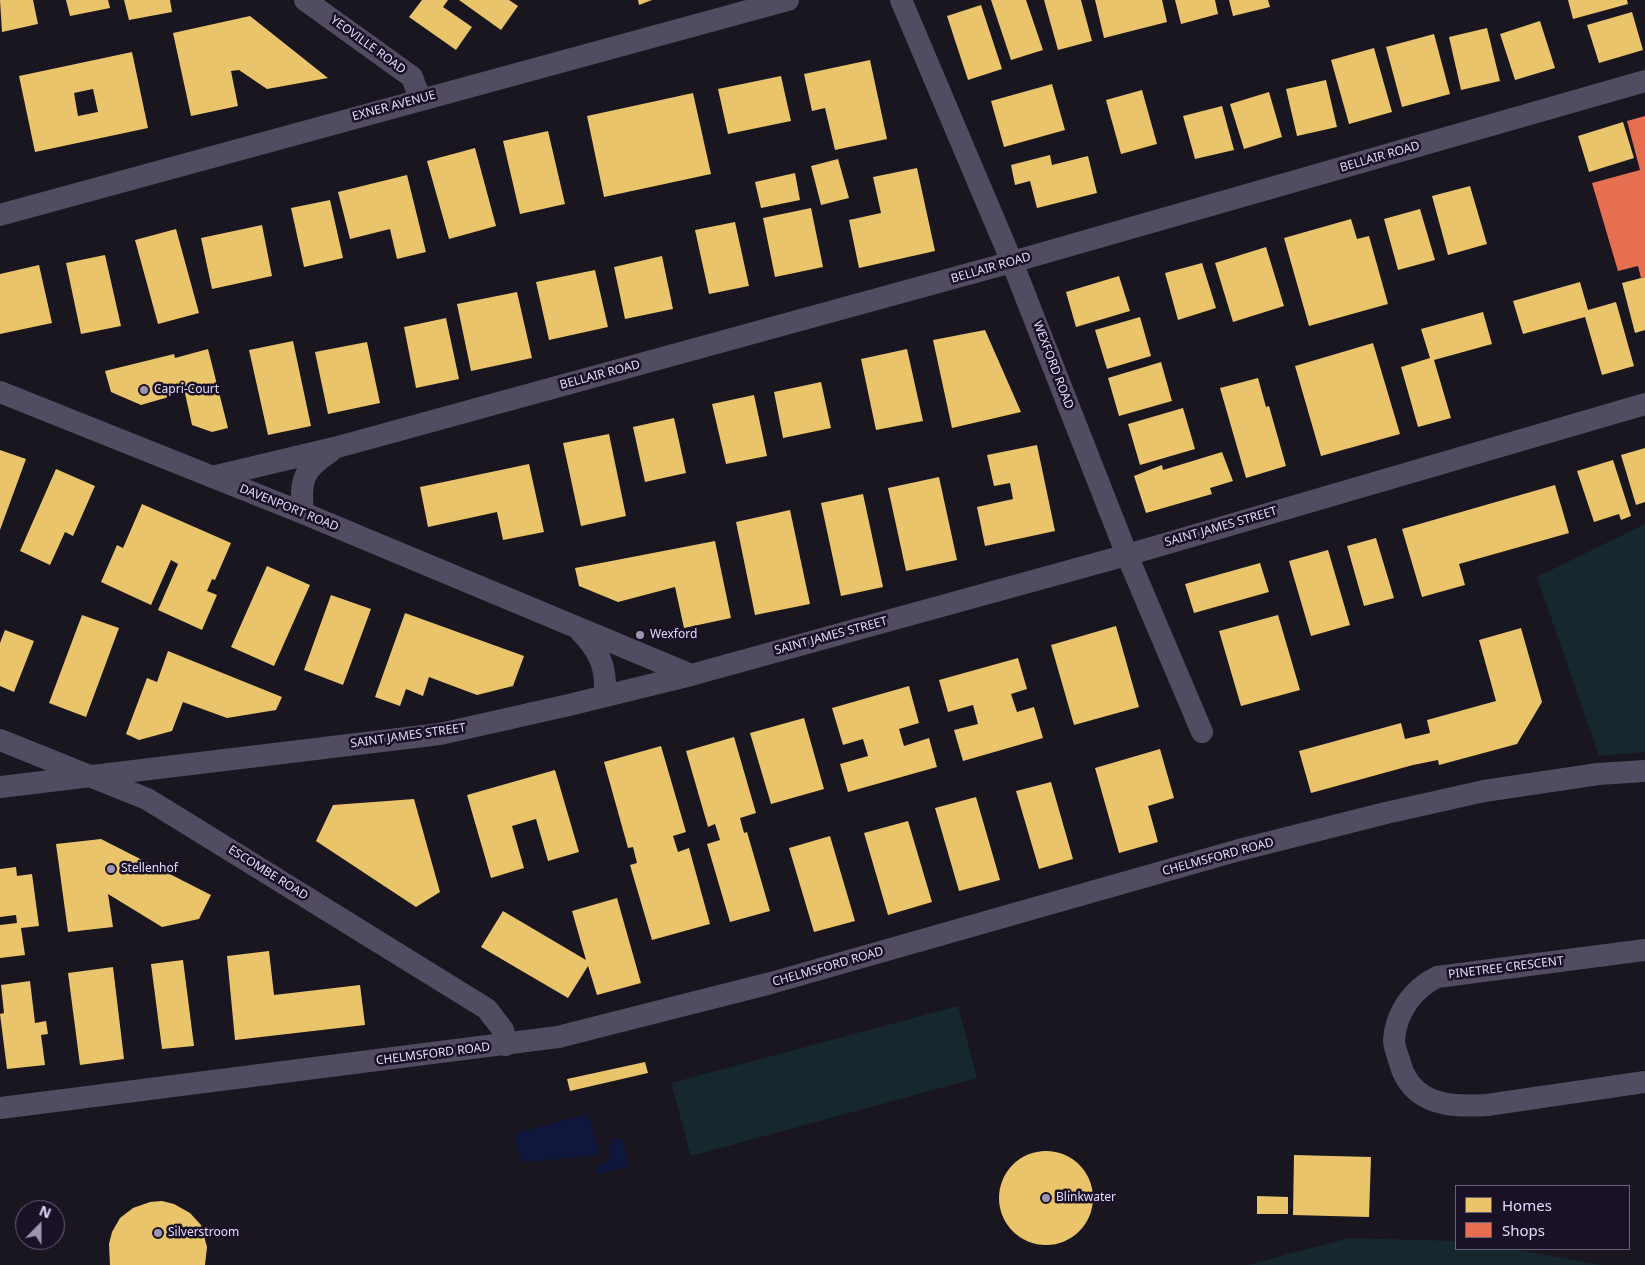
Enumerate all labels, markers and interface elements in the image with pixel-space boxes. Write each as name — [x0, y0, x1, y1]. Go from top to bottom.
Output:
street label: YEOVILLE ROAD — [328, 13, 408, 77]
street label: EXNER AVENUE — [351, 88, 437, 124]
street label: BELLAIR ROAD — [1338, 139, 1422, 175]
street label: BELLAIR ROAD — [949, 250, 1033, 286]
street label: WEXFORD ROAD — [1030, 319, 1076, 411]
street label: BELLAIR ROAD — [558, 357, 642, 393]
place label: Capri-Court — [154, 383, 219, 397]
marker: Capri-Court — [138, 384, 150, 396]
street label: DAVENPORT ROAD — [237, 482, 341, 534]
street label: SAINT JAMES STREET — [1163, 504, 1279, 550]
street label: SAINT JAMES STREET — [773, 614, 889, 658]
place label: Wexford — [650, 628, 697, 642]
marker: Wexford — [634, 629, 646, 641]
street label: SAINT JAMES STREET — [349, 721, 467, 751]
street label: CHELMSFORD ROAD — [1161, 835, 1275, 879]
street label: ESCOMBE ROAD — [225, 843, 311, 903]
place label: Stellenhof — [121, 862, 178, 876]
marker: Stellenhof — [105, 863, 117, 875]
street label: CHELMSFORD ROAD — [771, 944, 885, 990]
street label: PINETREE CRESCENT — [1448, 954, 1564, 982]
street label: CHELMSFORD ROAD — [375, 1040, 491, 1068]
legend — [1455, 1185, 1630, 1250]
place label: Blinkwater — [1056, 1191, 1116, 1205]
marker: Blinkwater — [1040, 1192, 1052, 1204]
text: Homes — [1502, 1195, 1552, 1215]
north arrow — [15, 1200, 65, 1250]
text: N — [37, 1201, 54, 1222]
text: Shops — [1502, 1220, 1545, 1240]
place label: Silverstroom — [168, 1226, 239, 1240]
marker: Silverstroom — [152, 1227, 164, 1239]

